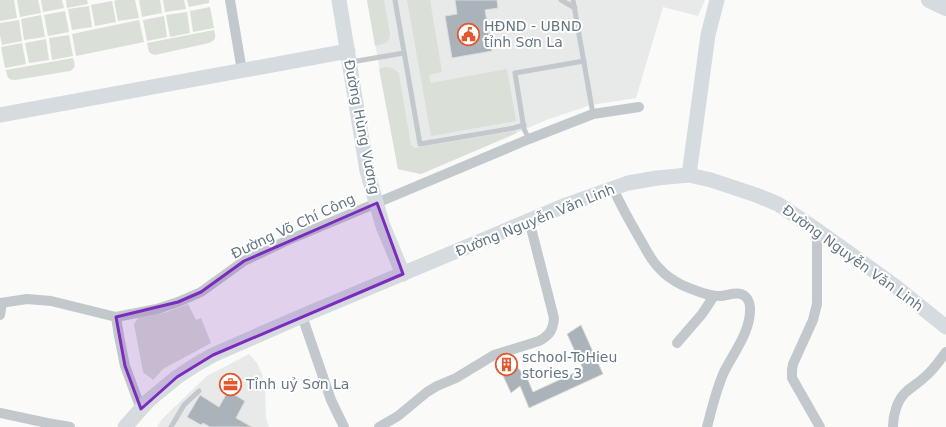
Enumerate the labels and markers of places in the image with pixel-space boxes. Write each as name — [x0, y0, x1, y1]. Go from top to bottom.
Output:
place label: HĐND - UBND tỉnh Sơn La — [484, 18, 582, 50]
public building icon: HĐND - UBND tỉnh Sơn La — [456, 21, 482, 47]
place label: school-ToHieu stories 3 — [522, 349, 617, 381]
building icon: school-ToHieu stories 3 — [493, 352, 519, 378]
office icon: Tỉnh uỷ Sơn La — [218, 371, 244, 397]
place label: Tỉnh uỷ Sơn La — [245, 376, 349, 392]

